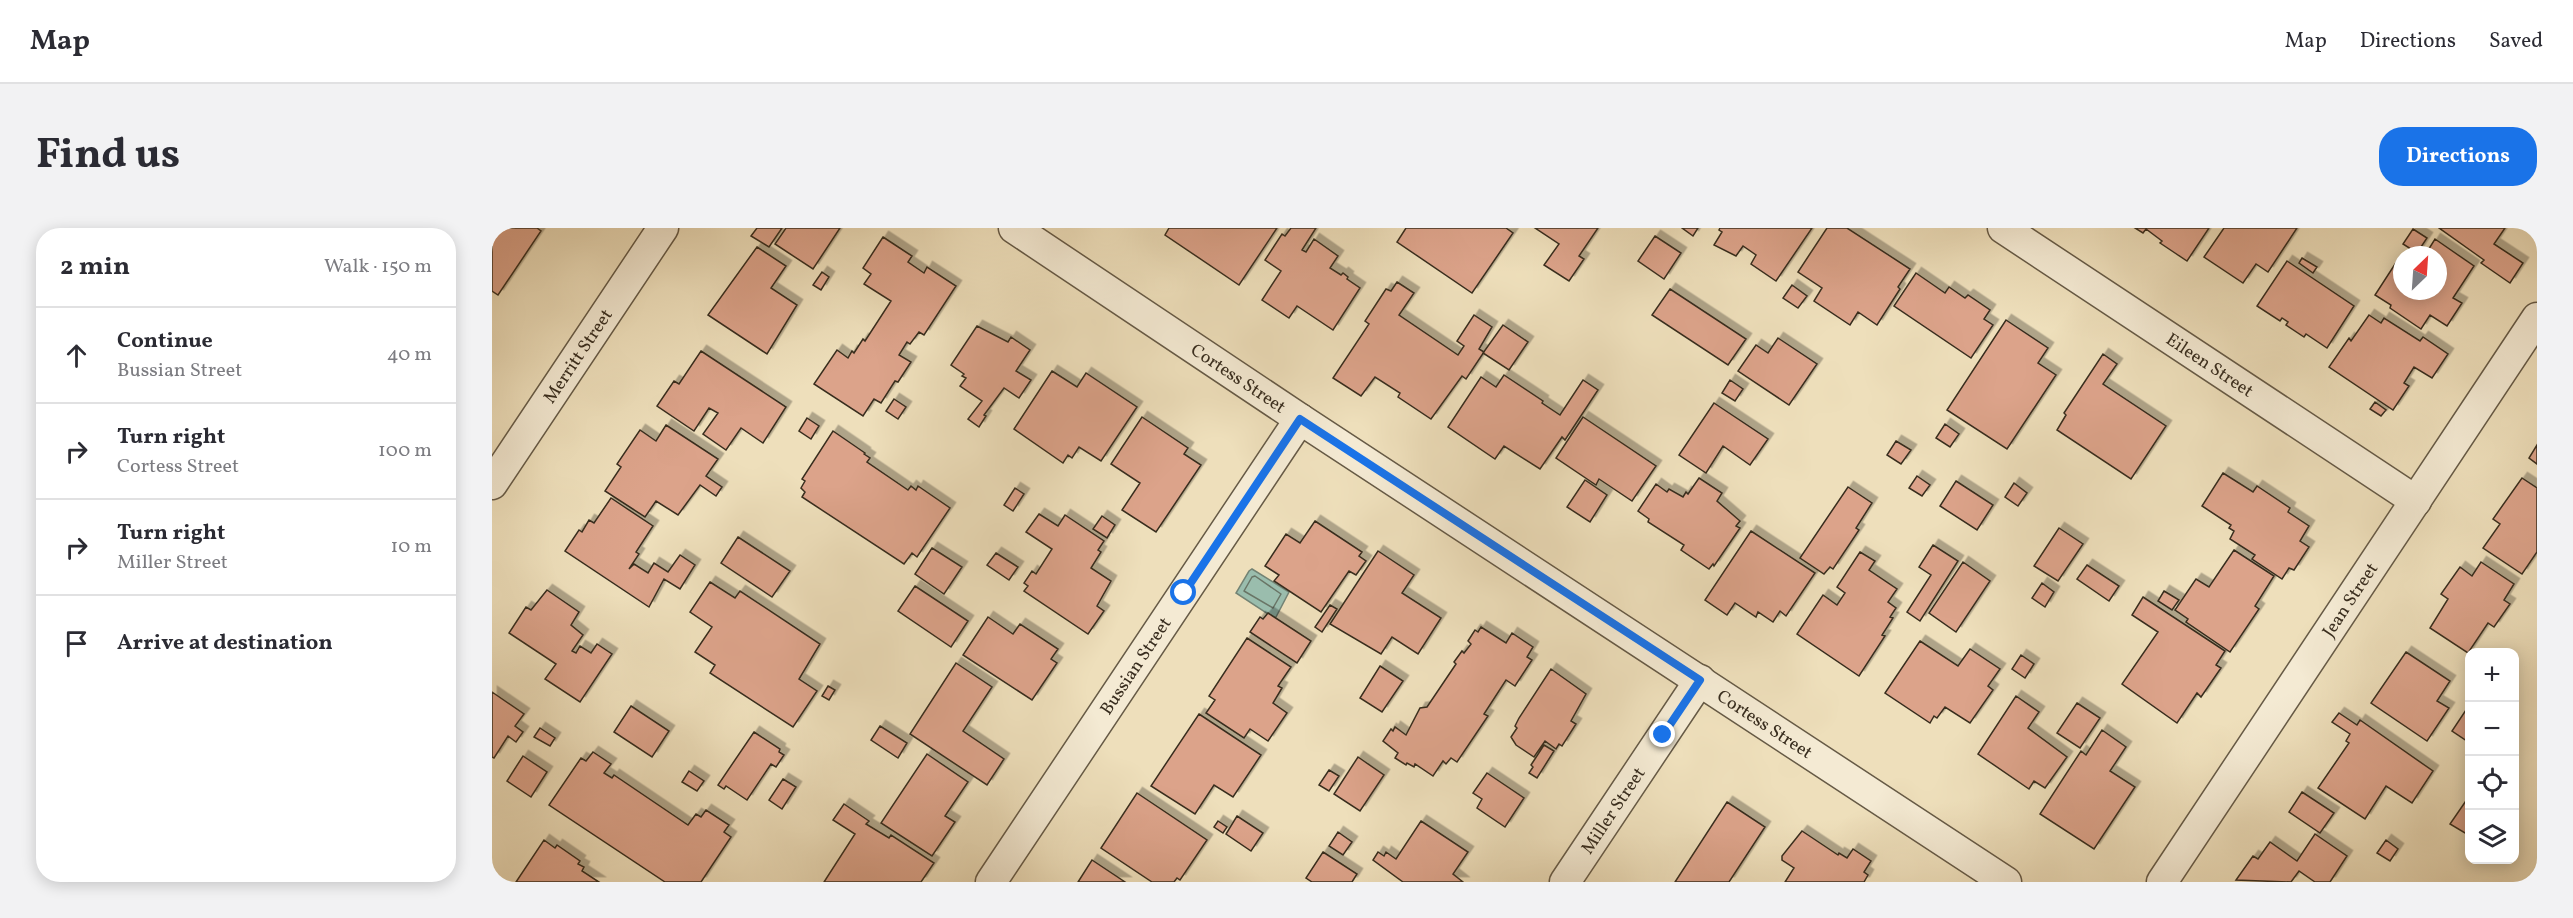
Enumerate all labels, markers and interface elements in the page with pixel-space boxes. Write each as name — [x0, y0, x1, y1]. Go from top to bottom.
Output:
text: Map — [30, 22, 90, 61]
text: Map — [2285, 27, 2327, 56]
text: Directions — [2360, 27, 2456, 56]
text: Saved — [2489, 27, 2543, 56]
text: Find us — [36, 127, 180, 186]
button: Directions — [2379, 127, 2537, 186]
north arrow — [2393, 246, 2447, 300]
text: 2 min — [60, 249, 130, 285]
text: Walk · 150 m — [324, 253, 432, 281]
street label: Merritt Street — [538, 305, 619, 409]
text: Continue — [117, 326, 213, 357]
street label: Eileen Street — [2160, 328, 2258, 404]
street label: Cortess Street — [1185, 338, 1290, 420]
icon: ahead — [60, 339, 93, 372]
text: 40 m — [387, 341, 432, 369]
text: Bussian Street — [117, 357, 242, 385]
text: Turn right — [117, 422, 225, 453]
icon: right — [60, 435, 93, 468]
text: 100 m — [378, 437, 432, 465]
text: Cortess Street — [117, 453, 239, 481]
text: Turn right — [117, 518, 225, 549]
icon: right — [60, 531, 93, 564]
text: 10 m — [391, 533, 432, 561]
text: Miller Street — [117, 549, 228, 577]
street label: Jean Street — [2317, 558, 2385, 643]
route start — [1170, 579, 1196, 605]
street label: Bussian Street — [1095, 613, 1178, 720]
icon: arrive — [60, 627, 93, 660]
text: Arrive at destination — [117, 628, 333, 659]
map controls — [2465, 648, 2519, 864]
button: + — [2465, 648, 2519, 702]
street label: Cortess Street — [1711, 685, 1817, 766]
button: − — [2465, 702, 2519, 756]
route end — [1649, 721, 1675, 747]
button: locate — [2465, 756, 2519, 810]
street label: Miller Street — [1576, 763, 1652, 860]
button: layers — [2465, 810, 2519, 864]

